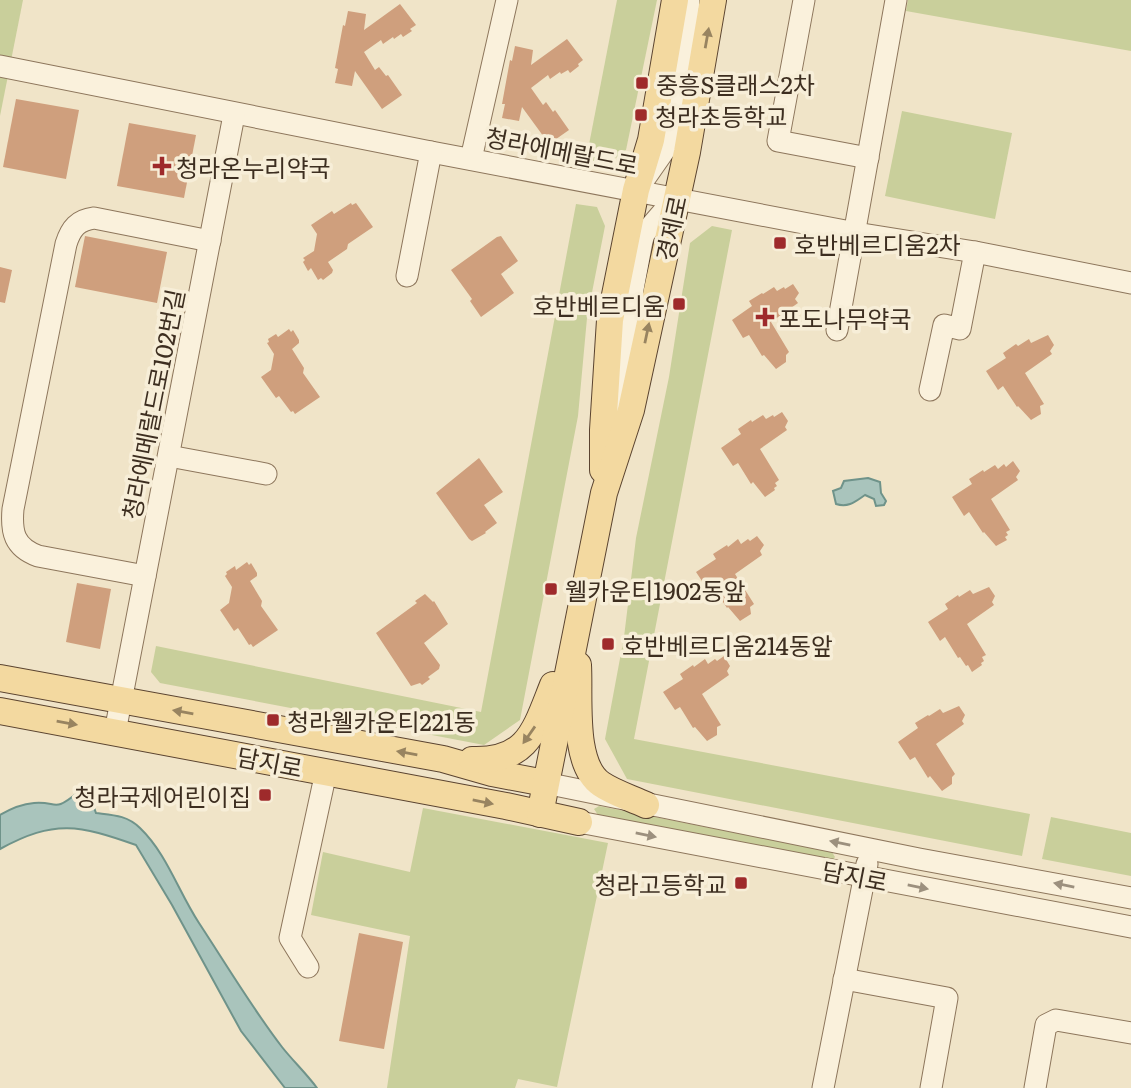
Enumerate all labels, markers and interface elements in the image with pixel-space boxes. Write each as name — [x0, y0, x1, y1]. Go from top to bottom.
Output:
one-way arrow — [702, 27, 713, 49]
place label: 중흥S클래스2차 — [656, 66, 815, 101]
marker: 중흥S클래스2차 — [634, 75, 650, 91]
place label: 청라초등학교 — [655, 98, 787, 133]
marker: 청라초등학교 — [633, 107, 649, 123]
street label: 청라에메랄드로 — [483, 118, 641, 182]
place label: 청라온누리약국 — [176, 149, 331, 184]
marker: 청라온누리약국 — [154, 158, 170, 174]
street label: 경제로 — [646, 192, 694, 264]
place label: 호반베르디움2차 — [794, 226, 961, 261]
marker: 호반베르디움2차 — [772, 235, 788, 251]
street label: 청라에메랄드로102번길 — [112, 286, 192, 522]
place label: 호반베르디움 — [533, 287, 665, 322]
marker: 호반베르디움 — [671, 296, 687, 312]
place label: 포도나무약국 — [779, 300, 911, 335]
marker: 포도나무약국 — [757, 309, 773, 325]
one-way arrow — [642, 322, 653, 344]
place label: 웰카운티1902동앞 — [565, 572, 746, 607]
marker: 웰카운티1902동앞 — [543, 581, 559, 597]
place label: 호반베르디움214동앞 — [622, 627, 833, 662]
marker: 호반베르디움214동앞 — [600, 636, 616, 652]
place label: 청라웰카운티221동 — [287, 703, 476, 738]
one-way arrow — [172, 707, 194, 718]
marker: 청라웰카운티221동 — [265, 712, 281, 728]
one-way arrow — [56, 718, 78, 729]
one-way arrow — [522, 726, 536, 744]
street label: 담지로 — [234, 738, 306, 784]
one-way arrow — [396, 747, 418, 758]
place label: 청라국제어린이집 — [74, 778, 251, 813]
marker: 청라국제어린이집 — [257, 787, 273, 803]
one-way arrow — [472, 797, 494, 808]
one-way arrow — [635, 830, 657, 841]
one-way arrow — [829, 837, 851, 848]
street label: 담지로 — [819, 852, 891, 898]
place label: 청라고등학교 — [595, 866, 727, 901]
marker: 청라고등학교 — [733, 875, 749, 891]
one-way arrow — [1053, 880, 1075, 891]
one-way arrow — [907, 881, 929, 892]

